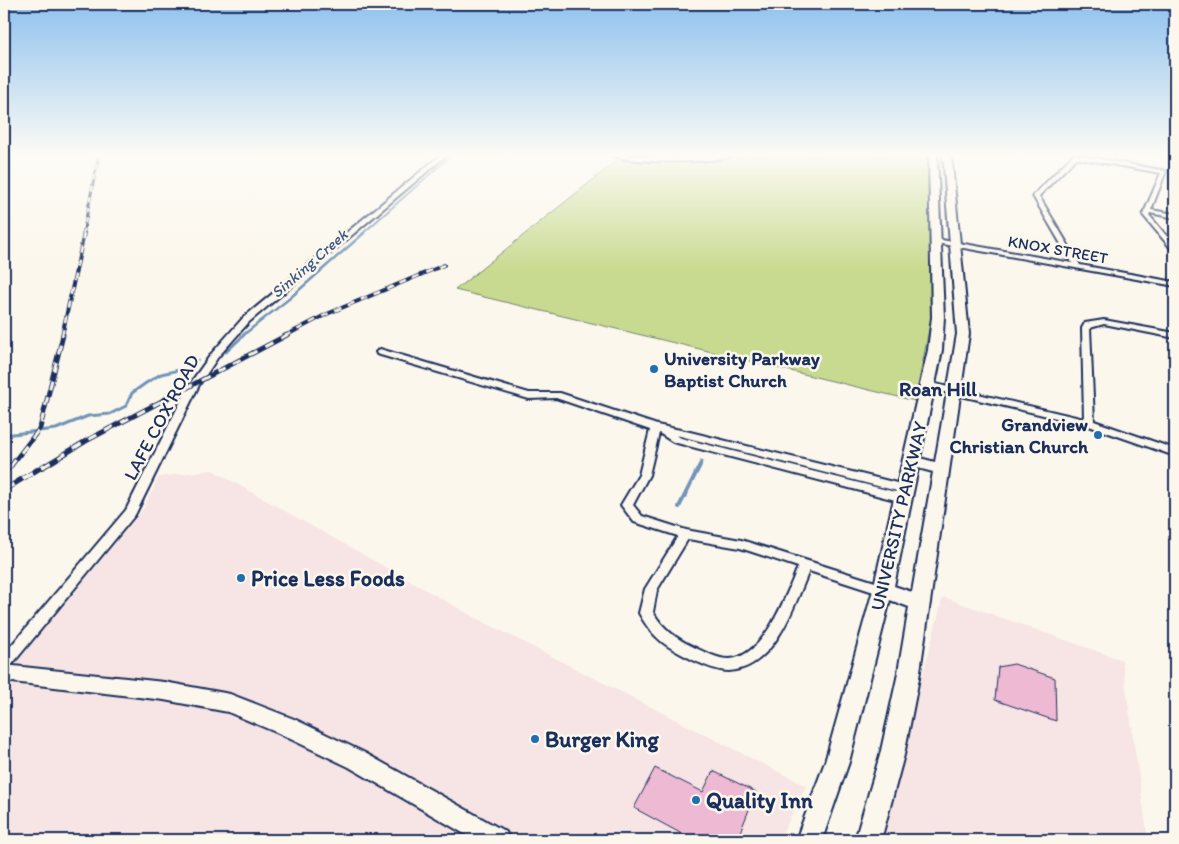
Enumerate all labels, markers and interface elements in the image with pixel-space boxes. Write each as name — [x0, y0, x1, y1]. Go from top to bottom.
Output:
water label: Sinking Creek — [267, 225, 352, 302]
street label: KNOX STREET — [1006, 231, 1109, 268]
place label: University Parkway Baptist Church — [664, 347, 820, 392]
street label: LAFE COX ROAD — [119, 350, 204, 484]
marker: University Parkway Baptist Church — [648, 363, 660, 375]
district label: Roan Hill — [899, 377, 977, 401]
place label: Grandview Christian Church — [950, 413, 1089, 458]
street label: UNIVERSITY PARKWAY — [866, 419, 931, 613]
marker: Grandview Christian Church — [1092, 429, 1104, 441]
place label: Price Less Foods — [251, 565, 405, 592]
marker: Price Less Foods — [235, 572, 247, 584]
place label: Burger King — [545, 726, 659, 753]
marker: Burger King — [529, 733, 541, 745]
place label: Quality Inn — [706, 787, 813, 814]
marker: Quality Inn — [690, 794, 702, 806]

